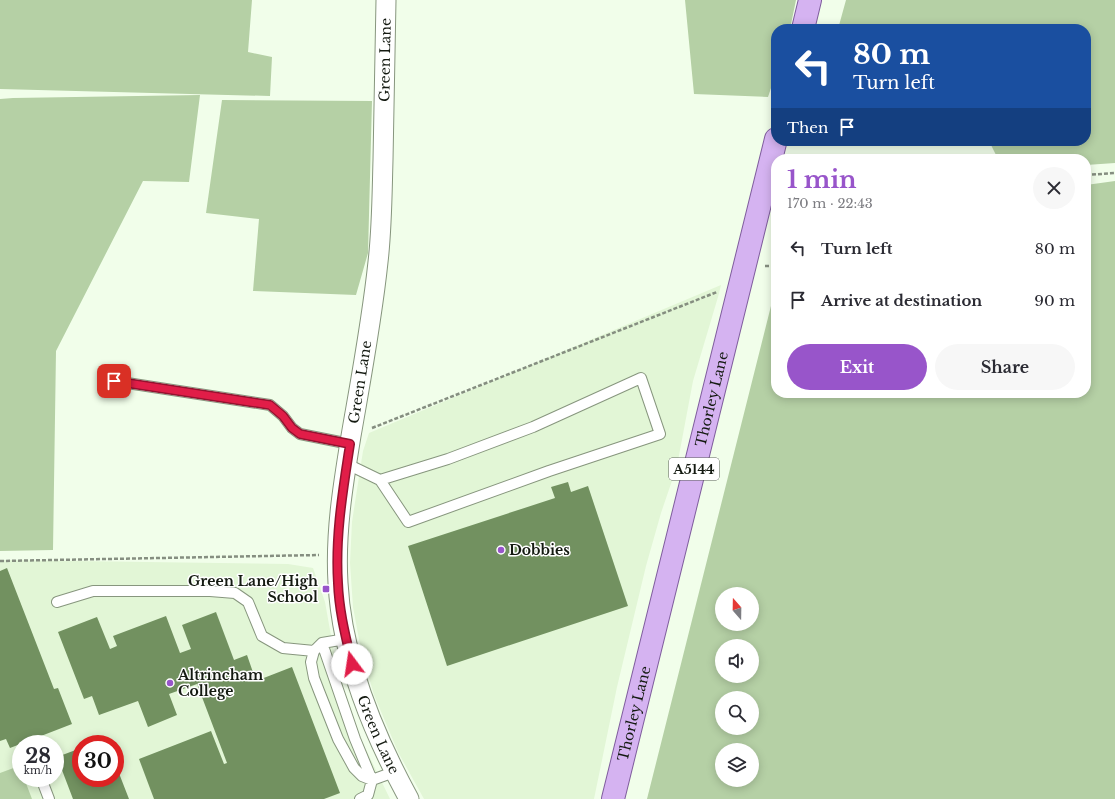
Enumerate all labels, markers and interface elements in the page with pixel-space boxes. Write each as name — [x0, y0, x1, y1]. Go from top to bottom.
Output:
street label: Green Lane — [375, 18, 395, 102]
text: 80 m — [853, 37, 930, 72]
icon: left — [787, 40, 839, 92]
text: Turn left — [853, 72, 935, 94]
icon: arrive — [836, 116, 858, 138]
text: Then — [787, 118, 828, 137]
text: 1 min — [787, 165, 857, 194]
button: close — [1033, 167, 1075, 209]
text: 170 m · 22:43 — [787, 195, 873, 212]
icon: left — [787, 237, 809, 259]
text: Turn left — [821, 239, 892, 258]
text: 80 m — [1035, 239, 1075, 258]
icon: arrive — [787, 289, 809, 311]
text: Arrive at destination — [821, 291, 982, 310]
text: 90 m — [1034, 291, 1075, 310]
street label: Green Lane — [345, 339, 375, 425]
button: Exit — [787, 344, 927, 390]
button: Share — [935, 344, 1075, 390]
street label: Thorley Lane — [691, 350, 732, 448]
pin — [97, 364, 131, 398]
icon: arrive — [103, 370, 125, 392]
road number: A5144 — [669, 458, 719, 480]
place label: Dobbies — [509, 541, 570, 559]
marker: Dobbies — [496, 545, 506, 555]
place label: Green Lane/High School — [188, 572, 318, 606]
marker: Green Lane/High School — [321, 584, 331, 594]
north arrow — [715, 587, 759, 631]
map controls — [715, 587, 759, 787]
button: sound — [715, 639, 759, 683]
position arrow — [331, 643, 373, 685]
street label: Thorley Lane — [614, 664, 655, 763]
place label: Altrincham College — [177, 666, 264, 700]
marker: Altrincham College — [165, 678, 175, 688]
button: search — [715, 691, 759, 735]
street label: Green Lane — [353, 693, 403, 777]
speed limit sign: 30 — [72, 735, 124, 787]
button: layers — [715, 743, 759, 787]
text: 28 — [25, 744, 51, 768]
text: km/h — [24, 764, 52, 777]

